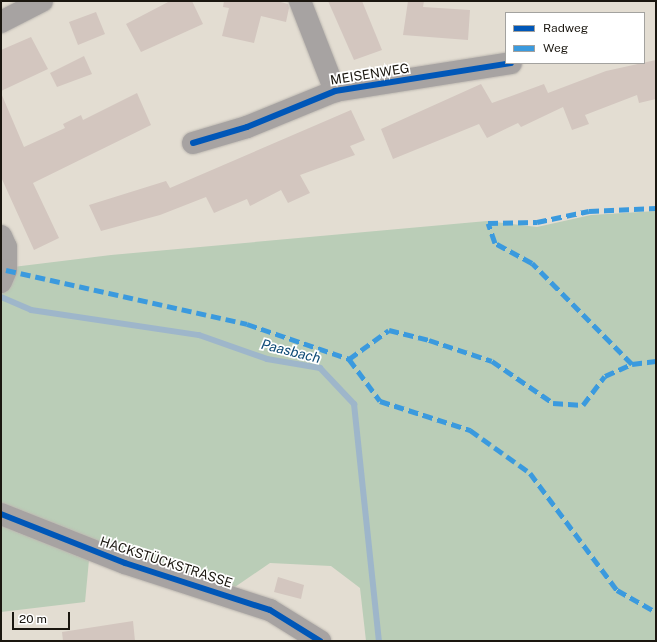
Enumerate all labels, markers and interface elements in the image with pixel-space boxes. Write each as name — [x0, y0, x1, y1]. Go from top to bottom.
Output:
legend — [505, 12, 645, 64]
text: Radweg — [543, 21, 588, 35]
text: Weg — [543, 41, 568, 55]
street label: MEISENWEG — [329, 61, 411, 89]
water label: Paasbach — [260, 336, 322, 366]
street label: HACKSTÜCKSTRASSE — [98, 534, 234, 592]
scale bar — [14, 604, 72, 630]
text: 20 m — [19, 612, 47, 626]

